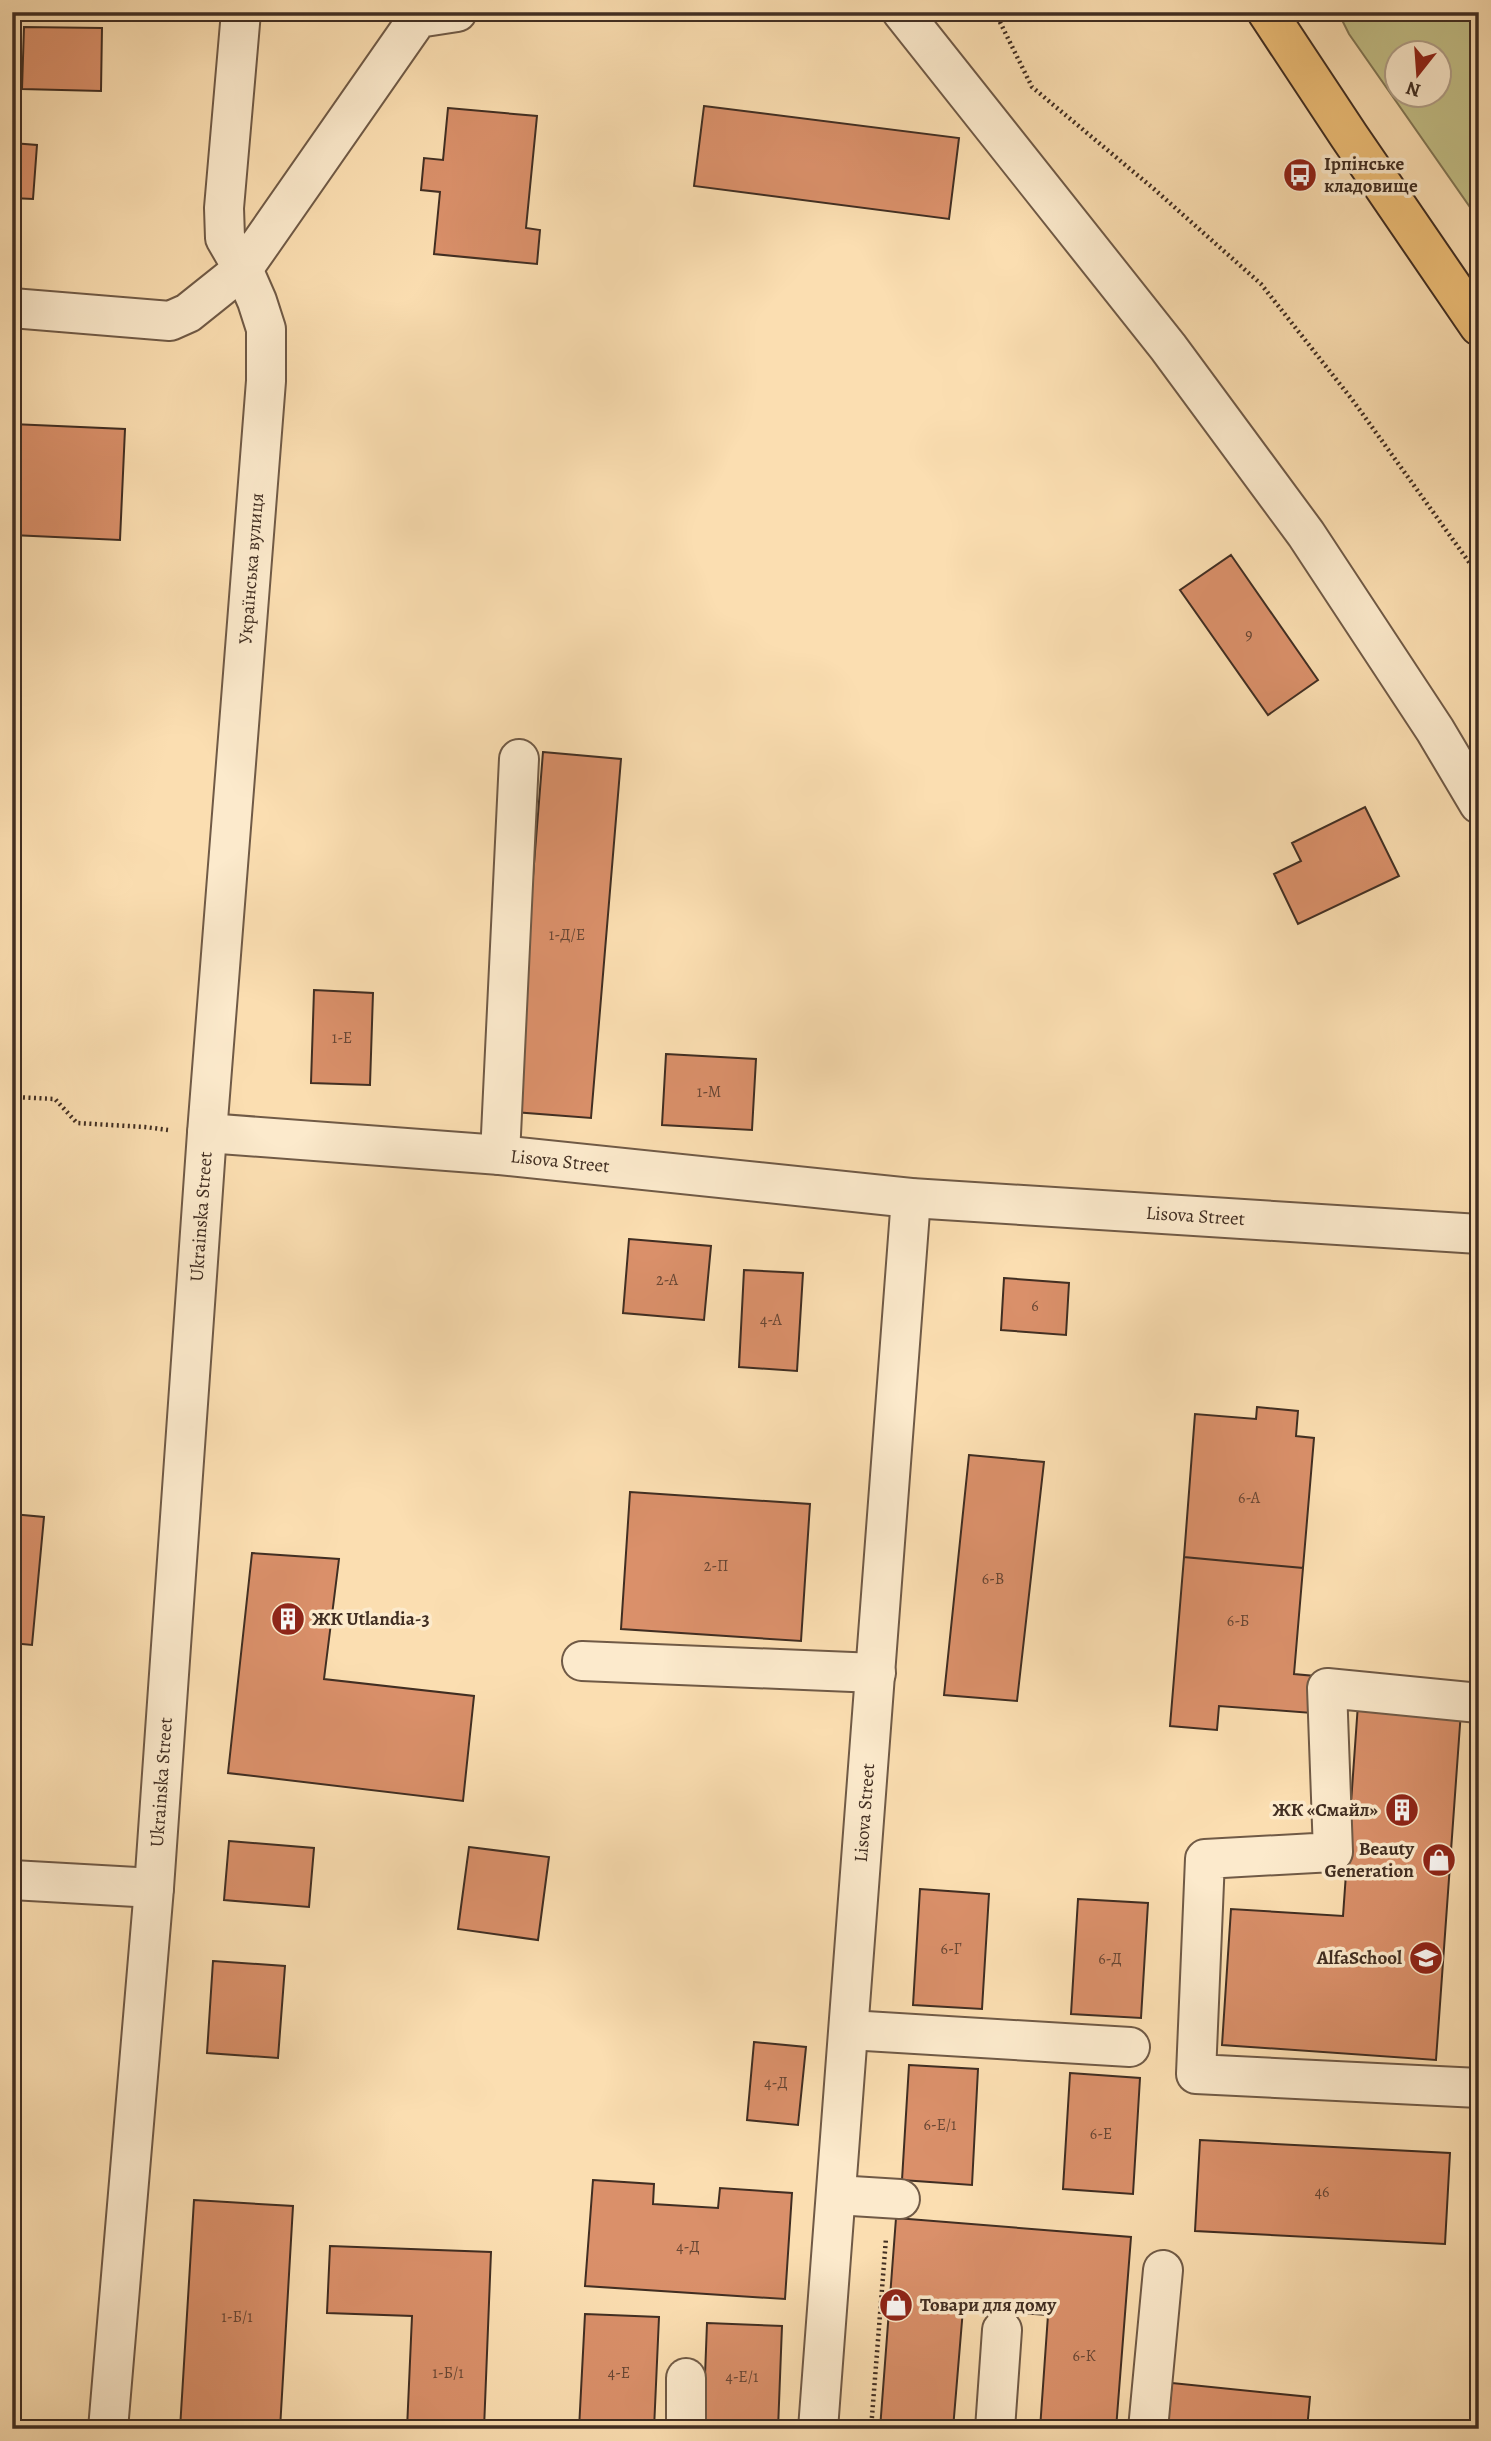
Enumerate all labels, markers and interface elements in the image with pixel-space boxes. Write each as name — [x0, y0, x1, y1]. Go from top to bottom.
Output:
north arrow — [1382, 38, 1452, 108]
text: N — [1403, 75, 1424, 104]
place label: Ірпінське кладовище — [1324, 151, 1418, 199]
bus stop icon: Ірпінське кладовище — [1281, 156, 1319, 194]
street label: Українська вулиця — [232, 492, 270, 645]
house number: 9 — [1245, 624, 1253, 646]
house number: 1-Д/Е — [549, 924, 585, 946]
house number: 1-Е — [332, 1027, 352, 1049]
house number: 1-М — [697, 1081, 721, 1103]
street label: Lisova Street — [509, 1143, 611, 1179]
street label: Ukrainska Street — [184, 1151, 219, 1282]
street label: Lisova Street — [1145, 1200, 1246, 1232]
house number: 2-А — [656, 1269, 679, 1291]
house number: 6 — [1031, 1295, 1039, 1317]
house number: 4-А — [760, 1309, 783, 1331]
house number: 6-А — [1238, 1487, 1261, 1509]
house number: 2-П — [704, 1555, 728, 1577]
house number: 6-В — [982, 1568, 1004, 1590]
building icon: ЖК Utlandia-3 — [269, 1600, 307, 1638]
place label: ЖК Utlandia-3 — [312, 1606, 430, 1632]
house number: 6-Б — [1227, 1610, 1249, 1632]
street label: Ukrainska Street — [144, 1716, 179, 1848]
street label: Lisova Street — [848, 1762, 881, 1863]
building icon: ЖК «Смайл» — [1383, 1791, 1421, 1829]
place label: ЖК «Смайл» — [1272, 1797, 1378, 1823]
place label: Beauty Generation — [1325, 1836, 1415, 1884]
shop icon: Beauty Generation — [1420, 1841, 1458, 1879]
house number: 6-Г — [941, 1938, 962, 1960]
school or university icon: AlfaSchool — [1407, 1939, 1445, 1977]
place label: AlfaSchool — [1316, 1945, 1402, 1971]
house number: 6-Д — [1098, 1948, 1122, 1970]
house number: 4-Д — [764, 2072, 788, 2094]
house number: 6-Е/1 — [923, 2114, 957, 2136]
house number: 6-Е — [1090, 2123, 1112, 2145]
house number: 46 — [1315, 2181, 1329, 2203]
house number: 4-Д — [676, 2236, 700, 2258]
shop icon: Товари для дому — [877, 2286, 915, 2324]
place label: Товари для дому — [920, 2292, 1057, 2318]
house number: 1-Б/1 — [221, 2306, 253, 2328]
house number: 6-К — [1072, 2345, 1096, 2367]
house number: 1-Б/1 — [432, 2362, 464, 2384]
house number: 4-Е — [608, 2362, 630, 2384]
house number: 4-Е/1 — [725, 2366, 759, 2388]

